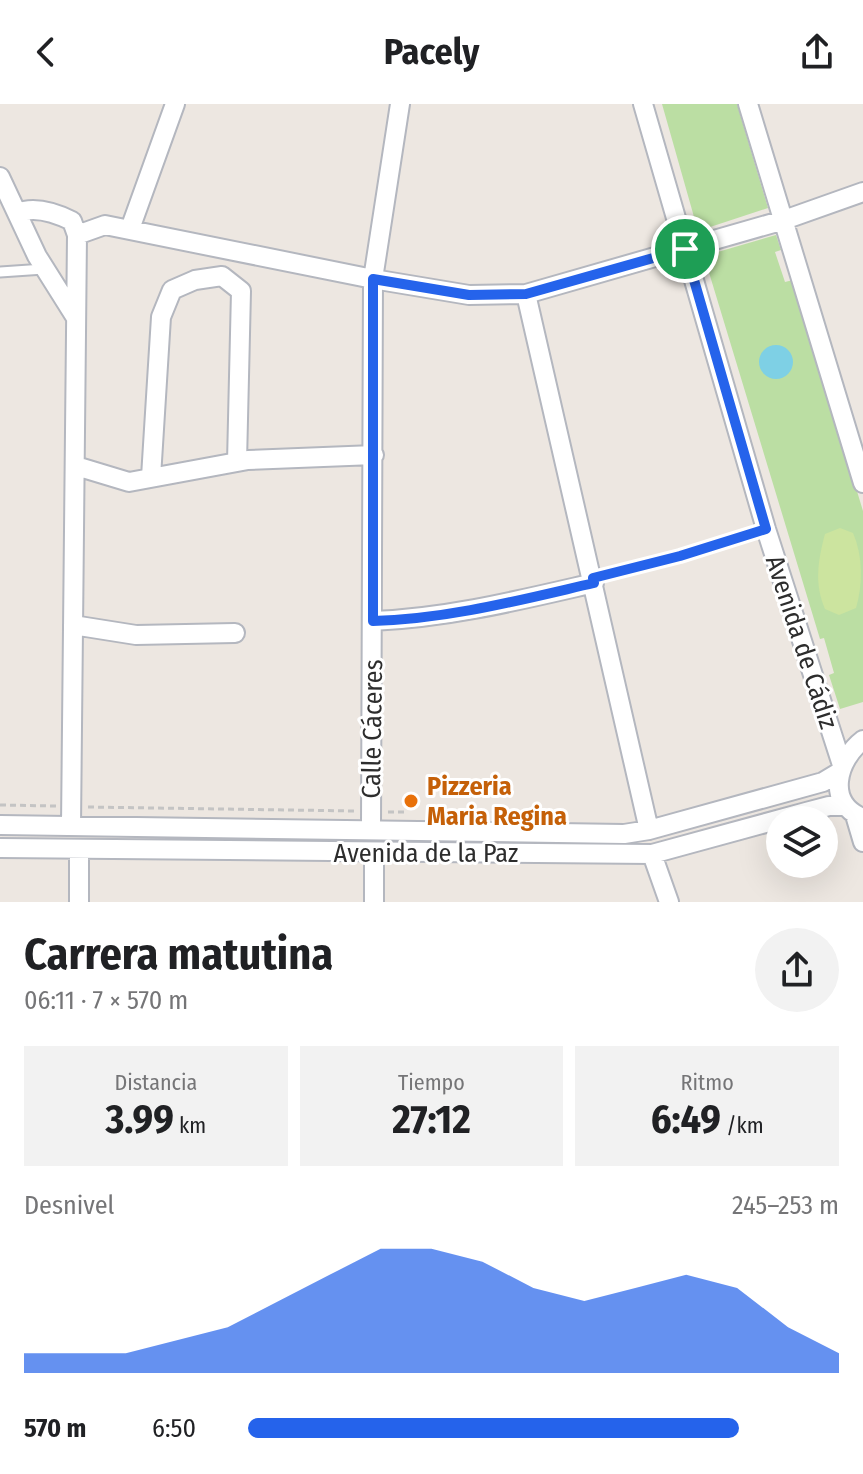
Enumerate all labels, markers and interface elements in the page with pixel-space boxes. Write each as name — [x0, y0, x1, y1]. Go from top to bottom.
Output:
icon: back — [24, 30, 68, 74]
text: Pacely — [384, 30, 479, 74]
icon: share — [795, 30, 839, 74]
pin — [651, 215, 719, 283]
icon: arrive — [663, 227, 707, 271]
street label: Avenida de Cádiz — [759, 552, 844, 733]
street label: Calle Cáceres — [356, 659, 389, 799]
place label: Pizzeria Maria Regina — [427, 771, 567, 832]
marker: Pizzeria Maria Regina — [402, 792, 420, 810]
map controls — [766, 806, 838, 878]
button: layers — [766, 806, 838, 878]
street label: Avenida de la Paz — [334, 838, 518, 869]
text: Carrera matutina — [24, 928, 333, 981]
button: share — [755, 928, 839, 1012]
text: 06:11 · 7 × 570 m — [24, 985, 188, 1016]
text: Distancia — [114, 1069, 197, 1096]
text: Tiempo — [398, 1069, 465, 1096]
text: Ritmo — [681, 1069, 734, 1096]
text: 3.99 — [105, 1096, 174, 1144]
text: 27:12 — [392, 1096, 471, 1144]
text: 6:49 — [651, 1096, 721, 1144]
text: km — [174, 1112, 206, 1139]
text: /km — [721, 1112, 764, 1139]
text: Desnivel — [24, 1190, 114, 1221]
text: 245–253 m — [732, 1190, 839, 1221]
text: 570 m — [24, 1413, 86, 1444]
text: 6:50 — [152, 1413, 196, 1444]

